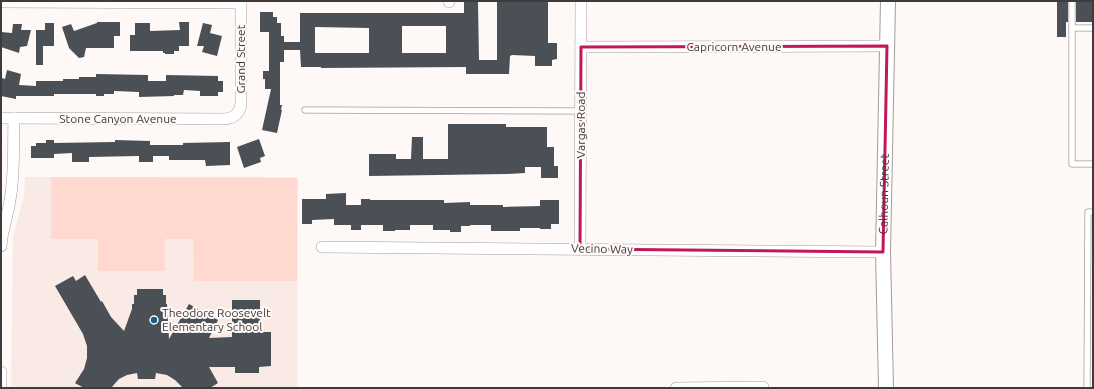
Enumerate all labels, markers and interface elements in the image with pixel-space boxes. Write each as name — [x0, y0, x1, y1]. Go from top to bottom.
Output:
street label: Grand Street — [234, 24, 247, 93]
street label: Capricorn Avenue — [686, 40, 782, 53]
street label: Vargas Road — [574, 92, 587, 158]
street label: Stone Canyon Avenue — [59, 112, 177, 125]
street label: Calhoun Street — [876, 153, 891, 234]
street label: Vecino Way — [571, 241, 633, 256]
place label: Theodore Roosevelt Elementary School — [162, 306, 271, 333]
marker: Theodore Roosevelt Elementary School — [149, 315, 159, 325]

